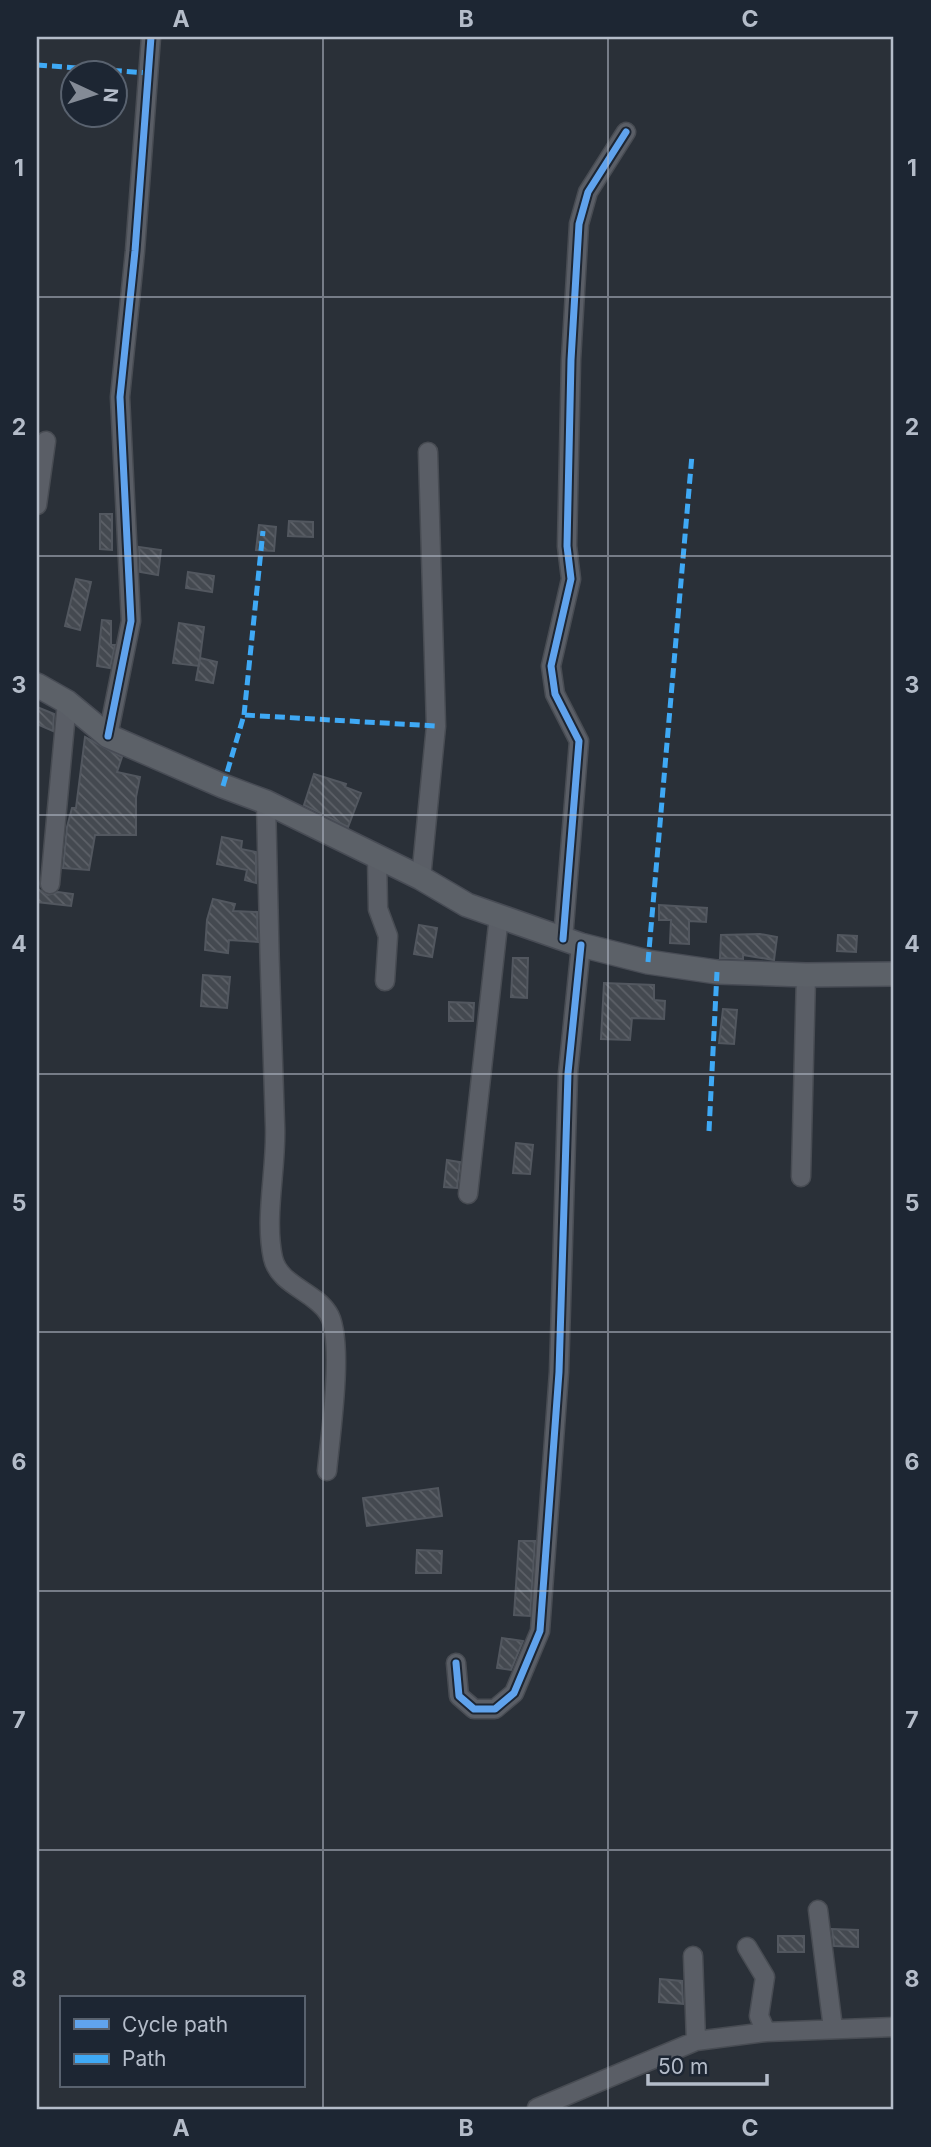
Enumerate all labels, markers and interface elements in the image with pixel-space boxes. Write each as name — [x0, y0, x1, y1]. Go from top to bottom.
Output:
text: A — [172, 5, 190, 33]
text: B — [458, 5, 474, 33]
text: C — [741, 5, 759, 33]
north arrow — [60, 60, 130, 130]
text: N — [98, 87, 122, 103]
text: 1 — [14, 154, 24, 182]
text: 1 — [907, 154, 917, 182]
text: 2 — [12, 413, 26, 441]
text: 2 — [905, 413, 919, 441]
text: 3 — [12, 671, 26, 699]
text: 3 — [905, 671, 919, 699]
text: 4 — [11, 930, 27, 958]
text: 4 — [904, 930, 920, 958]
text: 5 — [12, 1189, 26, 1217]
text: 5 — [905, 1189, 919, 1217]
text: 6 — [12, 1448, 26, 1476]
text: 6 — [905, 1448, 919, 1476]
text: 7 — [12, 1706, 26, 1734]
text: 7 — [905, 1706, 919, 1734]
text: 8 — [12, 1965, 26, 1993]
text: 8 — [905, 1965, 919, 1993]
legend — [60, 1996, 304, 2088]
text: Cycle path — [122, 2012, 228, 2037]
scale bar — [648, 2042, 766, 2086]
text: Path — [122, 2046, 167, 2071]
text: 50 m — [658, 2054, 708, 2079]
text: A — [172, 2114, 190, 2142]
text: B — [458, 2114, 474, 2142]
text: C — [741, 2114, 759, 2142]

